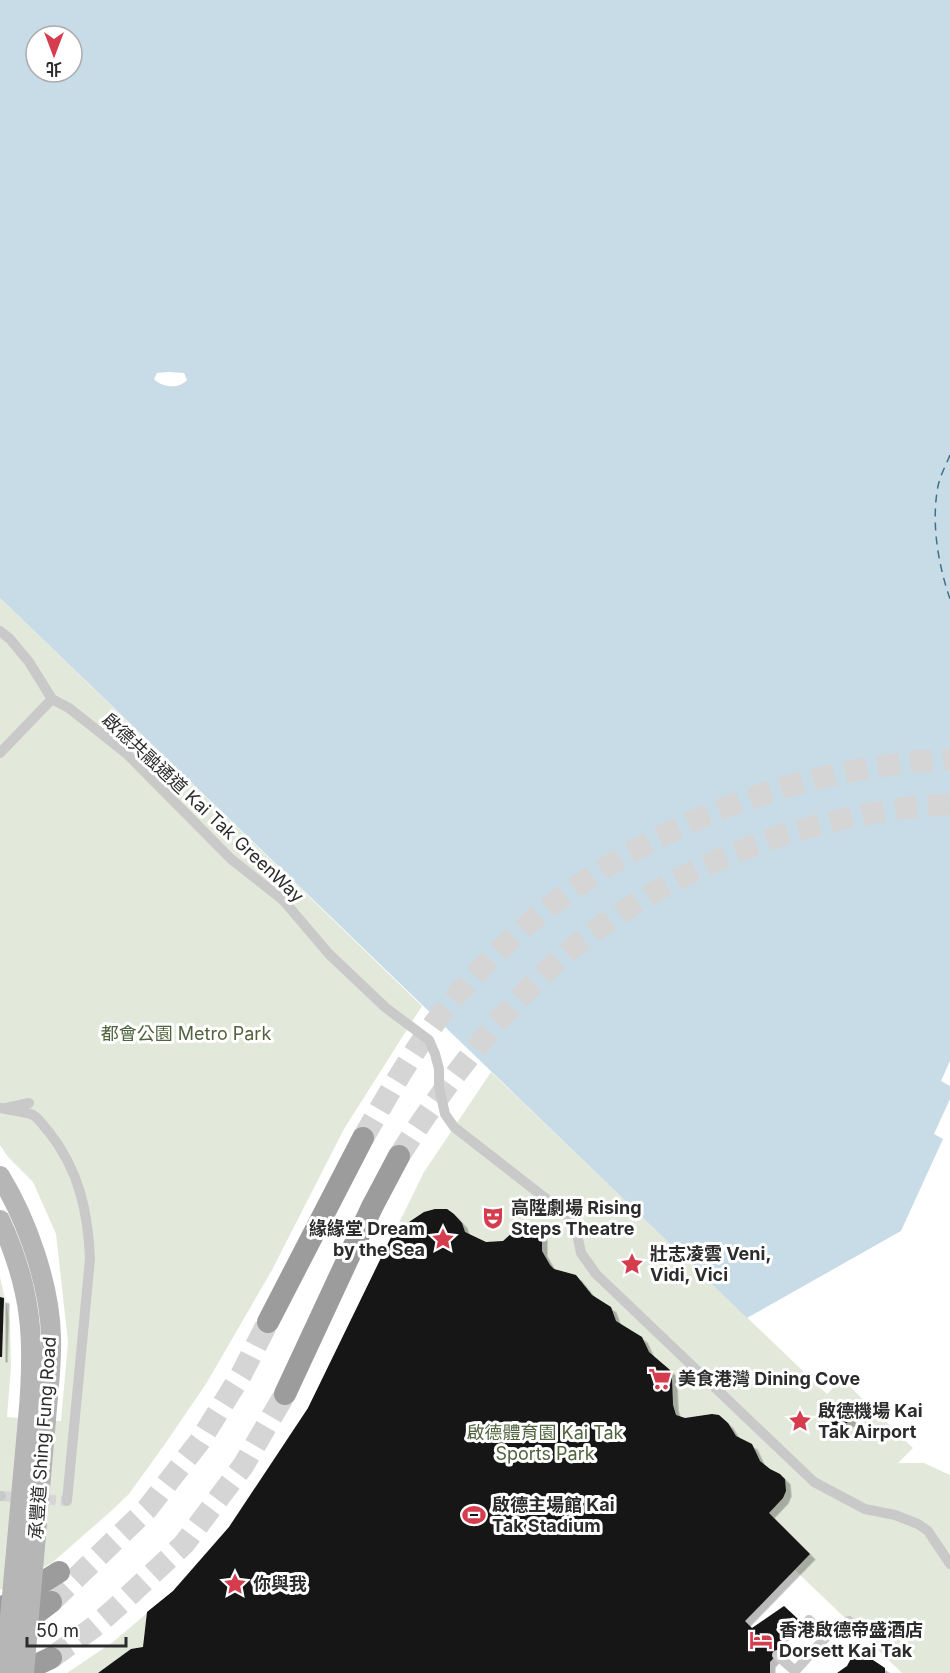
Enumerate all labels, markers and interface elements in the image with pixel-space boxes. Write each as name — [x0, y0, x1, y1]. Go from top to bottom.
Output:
north arrow — [24, 24, 84, 84]
text: 北 — [46, 59, 62, 79]
street label: 啟德共融通道 Kai Tak GreenWay — [98, 709, 308, 907]
park label: 都會公園 Metro Park — [101, 1023, 271, 1044]
place label: 高陞劇場 Rising Steps Theatre — [511, 1197, 642, 1239]
theatre icon: 高陞劇場 Rising Steps Theatre — [480, 1205, 506, 1231]
place label: 緣緣堂 Dream by the Sea — [309, 1218, 425, 1260]
place icon: 緣緣堂 Dream by the Sea — [430, 1226, 456, 1252]
place label: 壯志凌雲 Veni, Vidi, Vici — [650, 1243, 771, 1285]
place icon: 壯志凌雲 Veni, Vidi, Vici — [619, 1251, 645, 1277]
street label: 承豐道 Shing Fung Road — [25, 1336, 60, 1540]
supermarket icon: 美食港灣 Dining Cove — [647, 1366, 673, 1392]
place label: 美食港灣 Dining Cove — [678, 1368, 861, 1389]
place label: 啟德機場 Kai Tak Airport — [818, 1400, 923, 1442]
place icon: 啟德機場 Kai Tak Airport — [787, 1408, 813, 1434]
park label: 啟德體育園 Kai Tak Sports Park — [467, 1422, 624, 1464]
place label: 啟德主場館 Kai Tak Stadium — [492, 1494, 615, 1536]
sports icon: 啟德主場館 Kai Tak Stadium — [461, 1502, 487, 1528]
place icon: 你與我 — [222, 1571, 248, 1597]
place label: 你與我 — [253, 1573, 307, 1594]
scale bar — [27, 1610, 126, 1648]
place label: 香港啟德帝盛酒店 Dorsett Kai Tak — [779, 1619, 923, 1661]
text: 50 m — [36, 1620, 79, 1641]
hotel icon: 香港啟德帝盛酒店 Dorsett Kai Tak — [748, 1627, 774, 1653]

